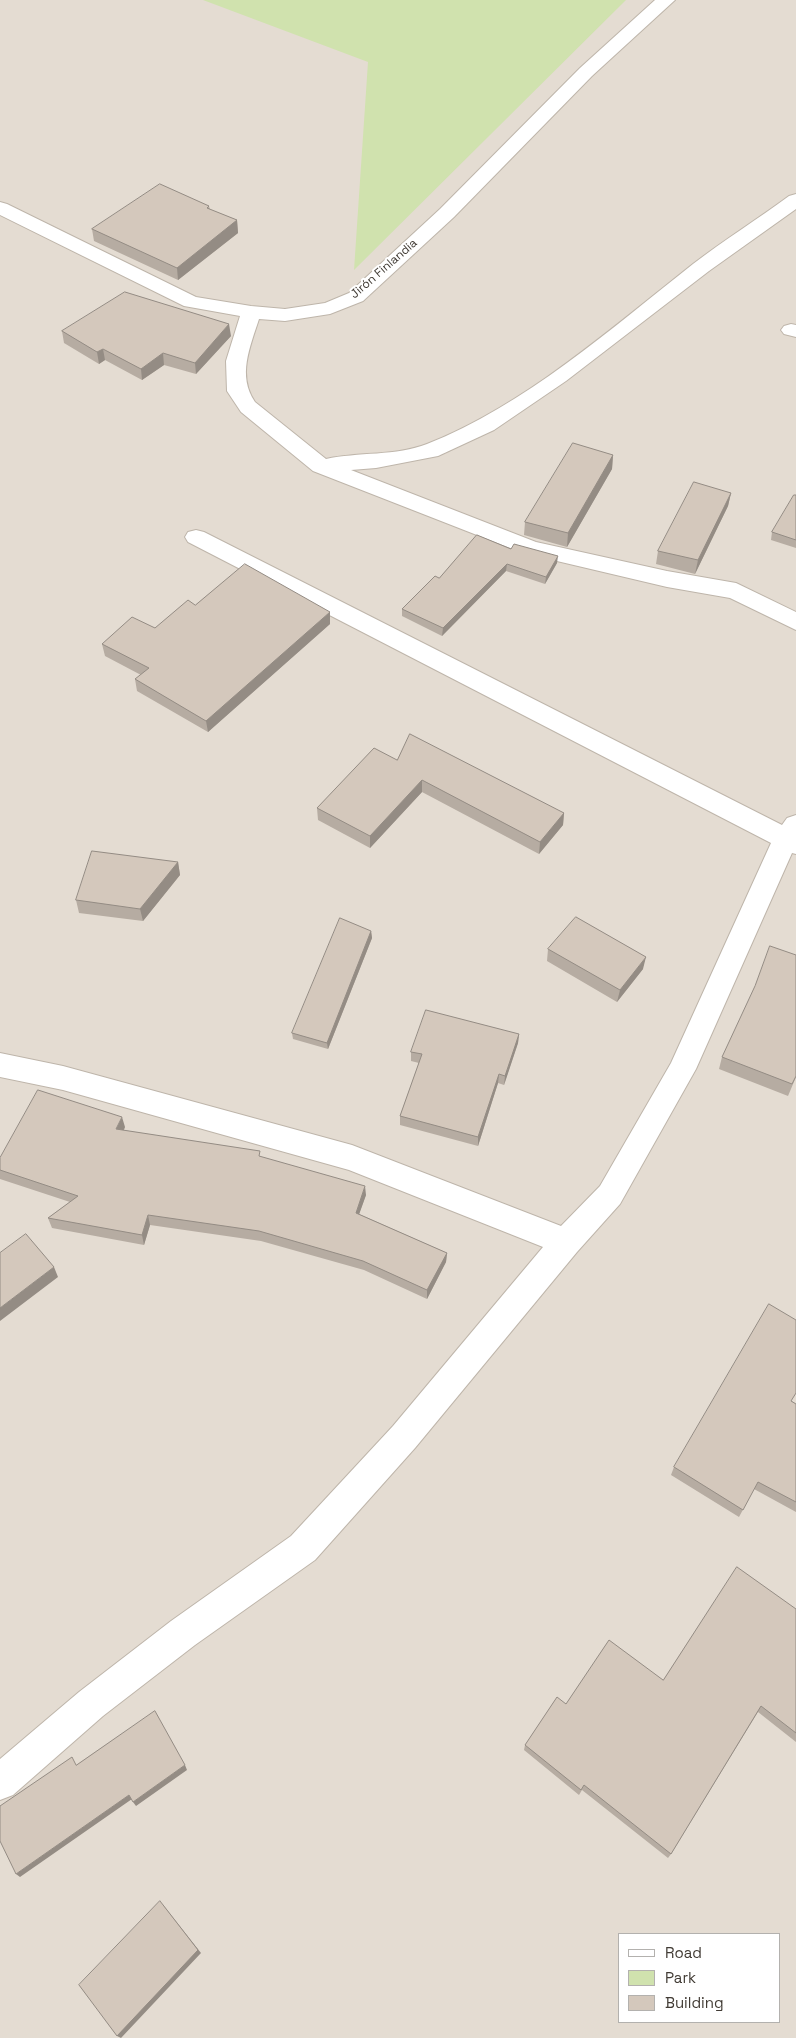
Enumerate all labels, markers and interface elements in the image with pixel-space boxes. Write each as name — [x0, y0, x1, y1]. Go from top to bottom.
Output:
street label: Jirón Finlandia — [348, 236, 420, 302]
legend — [618, 1933, 781, 2023]
text: Road — [665, 1943, 702, 1962]
text: Park — [665, 1968, 696, 1987]
text: Building — [665, 1993, 724, 2012]

